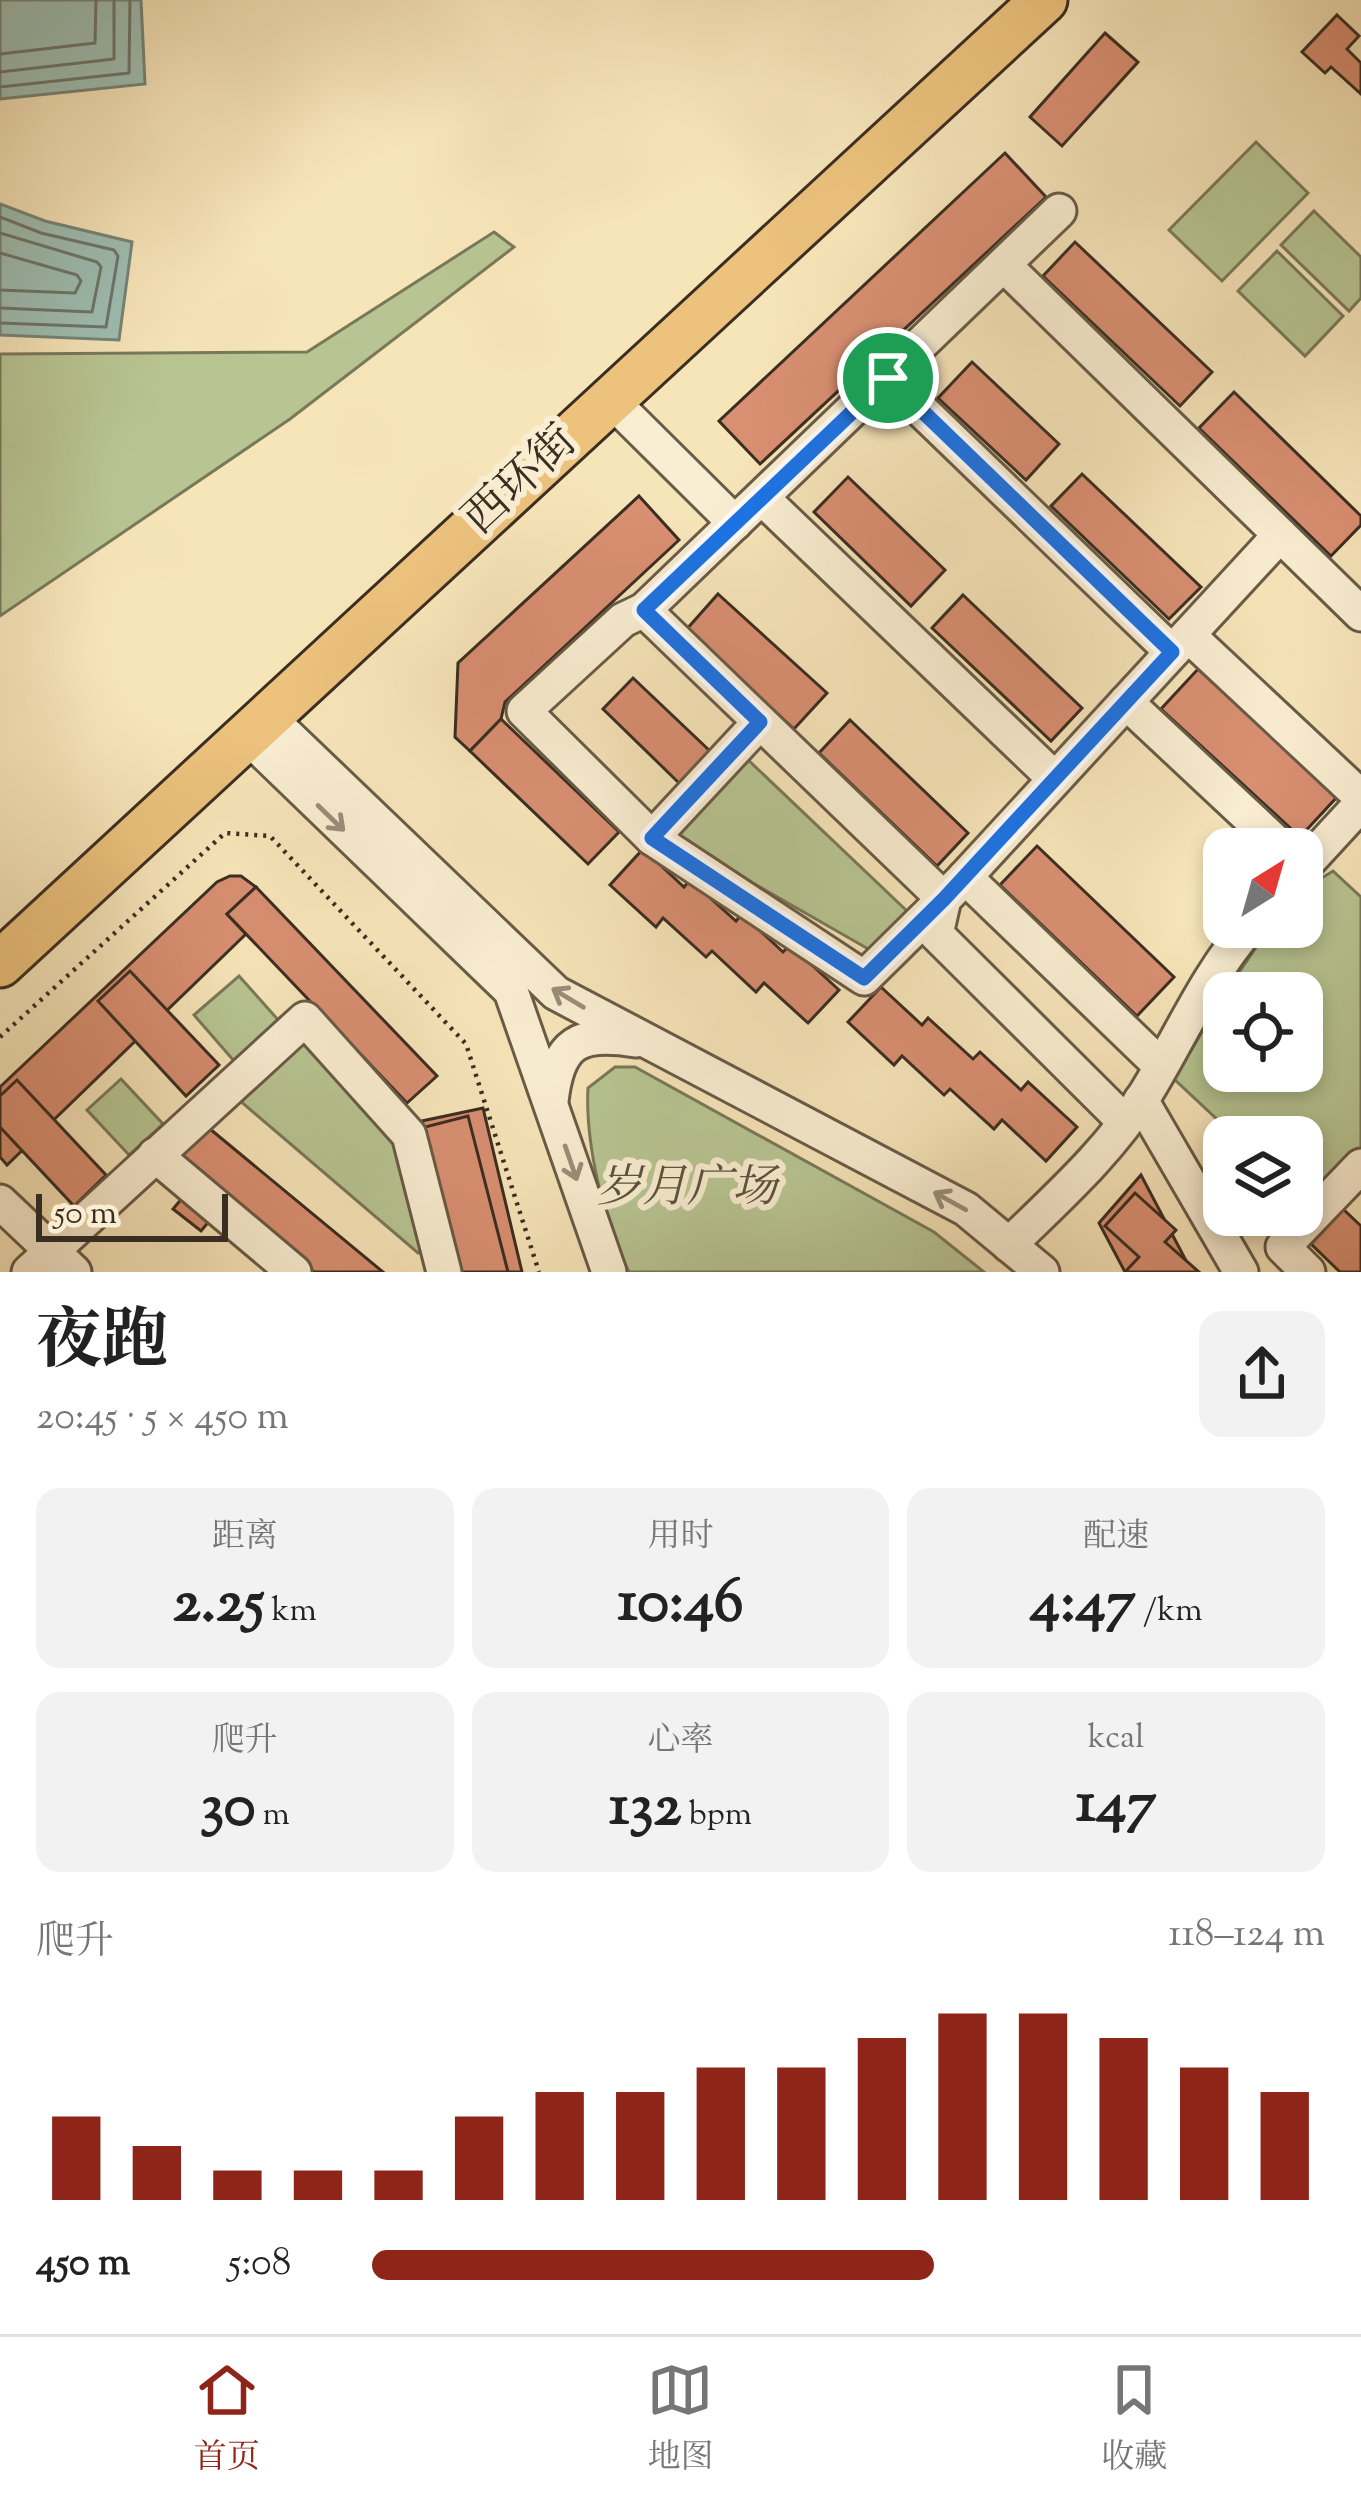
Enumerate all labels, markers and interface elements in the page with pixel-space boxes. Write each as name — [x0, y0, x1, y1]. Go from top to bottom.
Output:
pin — [837, 327, 939, 429]
icon: arrive — [855, 345, 921, 411]
street label: 西环街 — [450, 412, 594, 552]
one-way arrow — [316, 803, 345, 831]
north arrow — [1203, 828, 1323, 948]
map controls — [1203, 828, 1323, 1236]
button: locate — [1203, 972, 1323, 1092]
one-way arrow — [551, 986, 586, 1010]
button: layers — [1203, 1116, 1323, 1236]
one-way arrow — [562, 1144, 583, 1181]
park label: 岁月广场 — [597, 1158, 781, 1223]
scale bar — [36, 1188, 228, 1241]
one-way arrow — [933, 1189, 968, 1212]
text: 50 m — [54, 1191, 117, 1239]
text: 夜跑 — [36, 1298, 168, 1393]
button: share — [1199, 1311, 1325, 1437]
text: 20:45 · 5 × 450 m — [36, 1391, 289, 1447]
text: 距离 — [212, 1514, 278, 1562]
text: 用时 — [647, 1514, 713, 1562]
text: 配速 — [1083, 1514, 1149, 1562]
text: 2.25 — [173, 1562, 265, 1649]
text: 10:46 — [617, 1562, 744, 1649]
text: 4:47 — [1030, 1562, 1136, 1649]
text: km — [265, 1588, 317, 1636]
text: /km — [1136, 1588, 1203, 1636]
text: kcal — [1088, 1715, 1145, 1763]
text: 爬升 — [212, 1718, 278, 1766]
text: 心率 — [647, 1718, 713, 1766]
text: 147 — [1076, 1763, 1157, 1850]
text: 30 — [200, 1766, 255, 1853]
text: 132 — [609, 1766, 682, 1853]
text: m — [255, 1792, 290, 1840]
text: bpm — [682, 1792, 752, 1840]
text: 118–124 m — [1168, 1908, 1325, 1964]
text: 爬升 — [36, 1916, 114, 1972]
text: 450 m — [36, 2237, 130, 2293]
text: 5:08 — [228, 2237, 291, 2293]
tab: 首页 — [194, 2357, 260, 2483]
tab: 地图 — [647, 2357, 713, 2483]
tab: 收藏 — [1101, 2357, 1167, 2483]

